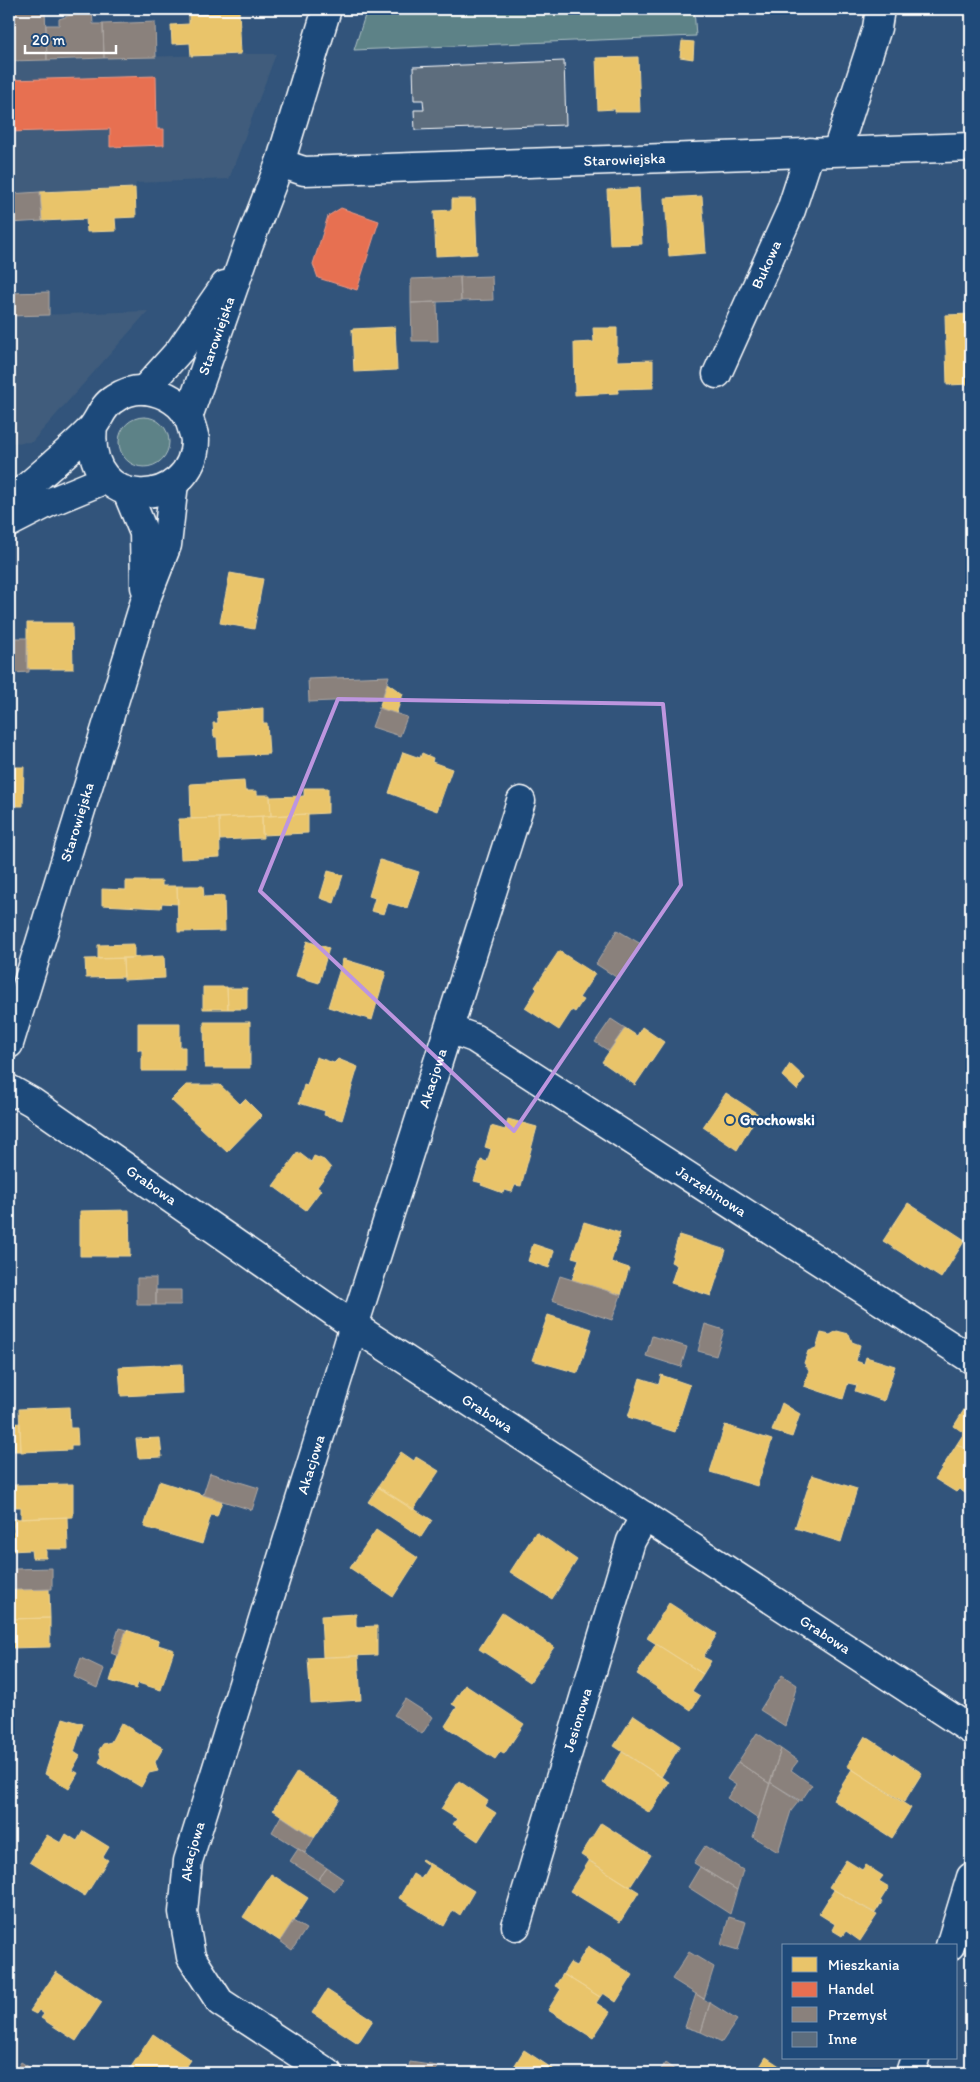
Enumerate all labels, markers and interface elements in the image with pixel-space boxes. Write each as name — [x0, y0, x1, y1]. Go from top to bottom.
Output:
scale bar — [25, 22, 116, 54]
text: 20 m — [32, 31, 66, 49]
street label: Starowiejska — [583, 149, 666, 170]
street label: Bukowa — [748, 237, 785, 292]
street label: Starowiejska — [194, 294, 239, 377]
street label: Starowiejska — [56, 780, 98, 864]
street label: Akacjowa — [415, 1046, 451, 1110]
place label: Grochowski — [740, 1111, 815, 1129]
marker: Grochowski — [724, 1114, 736, 1126]
street label: Grabowa — [123, 1161, 180, 1209]
street label: Jarzębinowa — [672, 1162, 750, 1221]
street label: Grabowa — [458, 1390, 516, 1437]
street label: Akacjowa — [293, 1432, 329, 1496]
street label: Grabowa — [796, 1611, 854, 1658]
street label: Jesionowa — [559, 1685, 596, 1754]
street label: Akacjowa — [177, 1819, 209, 1882]
legend — [782, 1944, 958, 2060]
text: Mieszkania — [828, 1956, 900, 1974]
text: Handel — [828, 1980, 875, 1998]
text: Przemysł — [828, 2006, 888, 2024]
text: Inne — [828, 2030, 857, 2048]

